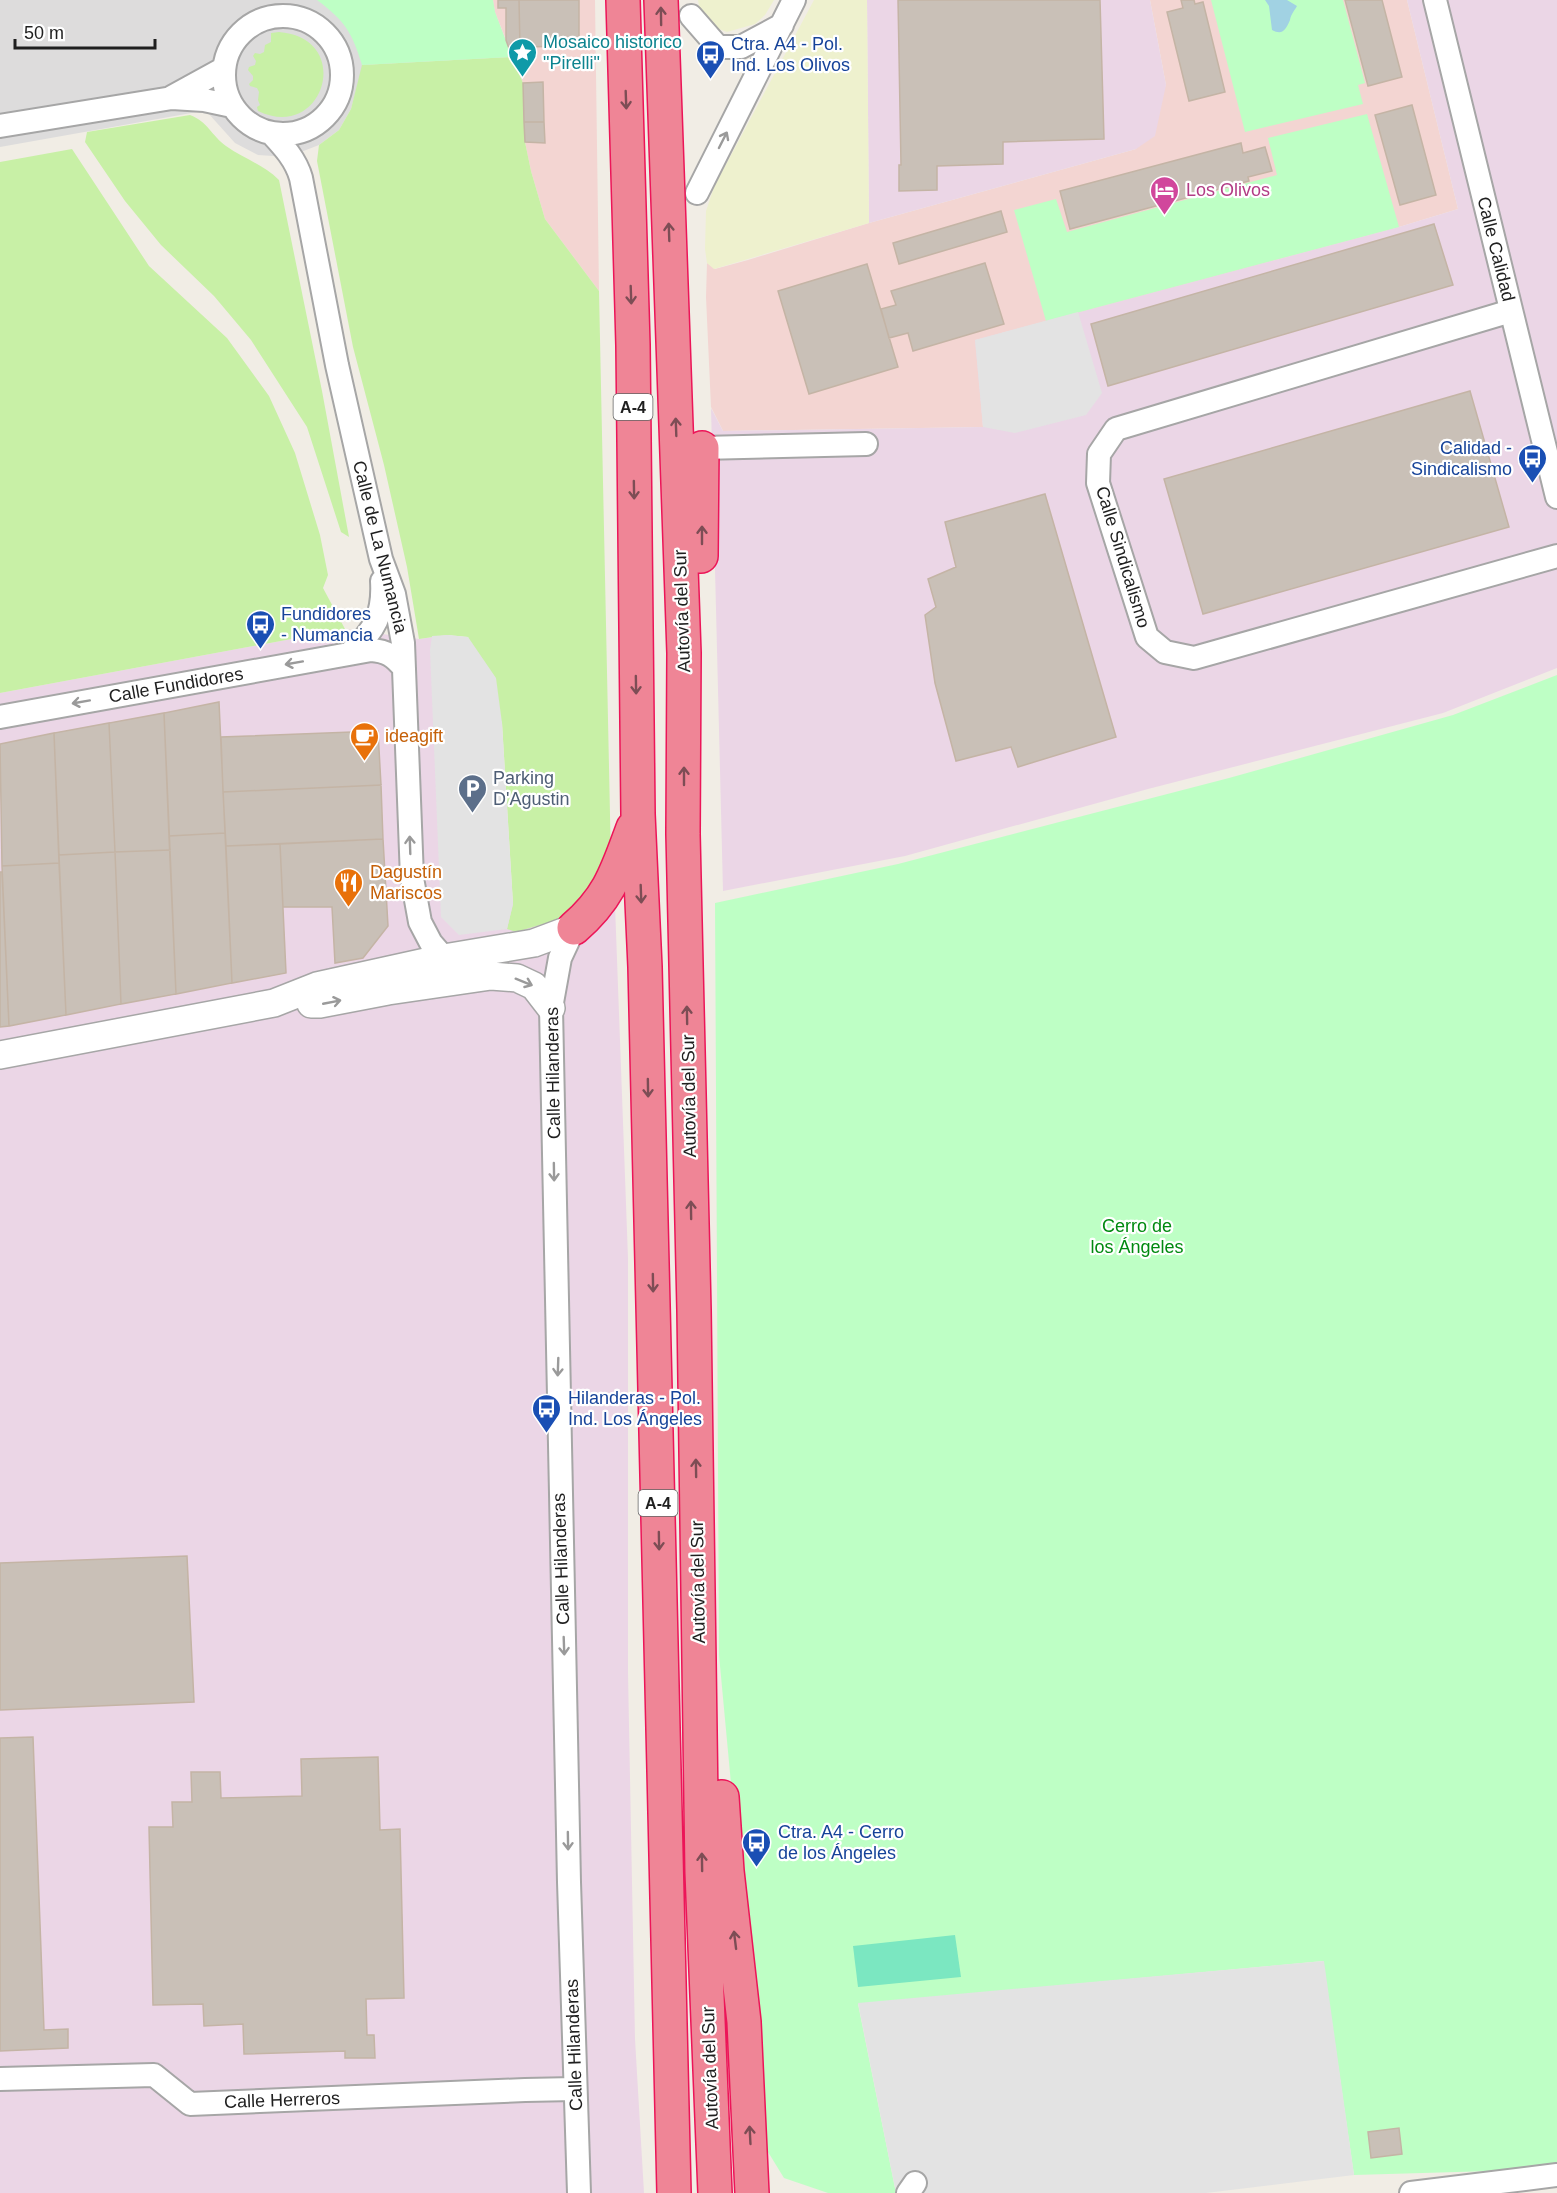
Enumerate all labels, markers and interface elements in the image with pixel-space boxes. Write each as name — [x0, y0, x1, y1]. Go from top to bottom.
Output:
one-way arrow — [656, 6, 667, 26]
scale bar — [15, 12, 154, 50]
text: 50 m — [24, 23, 64, 43]
place label: Mosaico historico "Pirelli" — [543, 32, 682, 73]
place label: Ctra. A4 - Pol. Ind. Los Olivos — [731, 34, 850, 75]
place icon: Mosaico historico "Pirelli" — [506, 36, 538, 78]
bus stop icon: Ctra. A4 - Pol. Ind. Los Olivos — [694, 38, 726, 80]
one-way arrow — [620, 90, 631, 110]
one-way arrow — [718, 132, 730, 150]
hotel icon: Los Olivos — [1149, 174, 1181, 216]
place label: Los Olivos — [1186, 180, 1270, 200]
street label: Calle Calidad — [1473, 195, 1519, 303]
one-way arrow — [663, 222, 675, 242]
one-way arrow — [625, 285, 637, 305]
road number: A-4 — [614, 394, 652, 420]
one-way arrow — [670, 417, 681, 437]
place label: Calidad - Sindicalismo — [1411, 438, 1512, 479]
bus stop icon: Calidad - Sindicalismo — [1517, 442, 1549, 484]
street label: Calle de La Numancia — [349, 459, 411, 636]
one-way arrow — [628, 480, 640, 500]
street label: Calle Sindicalismo — [1092, 484, 1154, 630]
one-way arrow — [696, 526, 708, 546]
street label: Autovía del Sur — [670, 549, 694, 673]
place label: Fundidores - Numancia — [281, 604, 374, 645]
bus stop icon: Fundidores - Numancia — [244, 608, 276, 650]
one-way arrow — [284, 658, 304, 669]
street label: Calle Fundidores — [107, 663, 245, 707]
one-way arrow — [631, 675, 642, 695]
one-way arrow — [72, 697, 92, 708]
cafe icon: ideagift — [348, 720, 380, 762]
place label: ideagift — [385, 726, 443, 746]
one-way arrow — [678, 766, 690, 786]
place label: Parking D'Agustin — [493, 768, 569, 809]
parking icon: Parking D'Agustin — [456, 772, 488, 814]
one-way arrow — [405, 835, 416, 855]
place label: Dagustín Mariscos — [370, 862, 442, 903]
restaurant icon: Dagustín Mariscos — [333, 866, 365, 908]
one-way arrow — [636, 883, 647, 903]
one-way arrow — [514, 977, 533, 988]
one-way arrow — [322, 996, 342, 1007]
one-way arrow — [682, 1005, 693, 1025]
street label: Calle Hilanderas — [542, 1007, 564, 1139]
street label: Autovía del Sur — [678, 1034, 700, 1158]
one-way arrow — [642, 1078, 653, 1098]
one-way arrow — [549, 1161, 560, 1181]
one-way arrow — [686, 1200, 697, 1220]
park label: Cerro de los Ángeles — [1090, 1216, 1184, 1257]
one-way arrow — [647, 1273, 658, 1293]
one-way arrow — [552, 1356, 564, 1376]
place label: Hilanderas - Pol. Ind. Los Ángeles — [568, 1388, 702, 1429]
bus stop icon: Hilanderas - Pol. Ind. Los Ángeles — [531, 1392, 563, 1434]
one-way arrow — [690, 1458, 702, 1478]
road number: A-4 — [638, 1490, 678, 1516]
street label: Calle Hilanderas — [549, 1493, 573, 1625]
street label: Autovía del Sur — [687, 1520, 709, 1644]
one-way arrow — [653, 1531, 665, 1551]
one-way arrow — [558, 1635, 570, 1655]
place label: Ctra. A4 - Cerro de los Ángeles — [778, 1822, 904, 1863]
bus stop icon: Ctra. A4 - Cerro de los Ángeles — [741, 1826, 773, 1868]
one-way arrow — [562, 1830, 573, 1850]
one-way arrow — [696, 1852, 708, 1872]
one-way arrow — [729, 1931, 740, 1951]
street label: Calle Hilanderas — [562, 1979, 586, 2111]
street label: Autovía del Sur — [698, 2006, 722, 2130]
street label: Calle Herreros — [224, 2088, 340, 2112]
one-way arrow — [744, 2125, 755, 2145]

